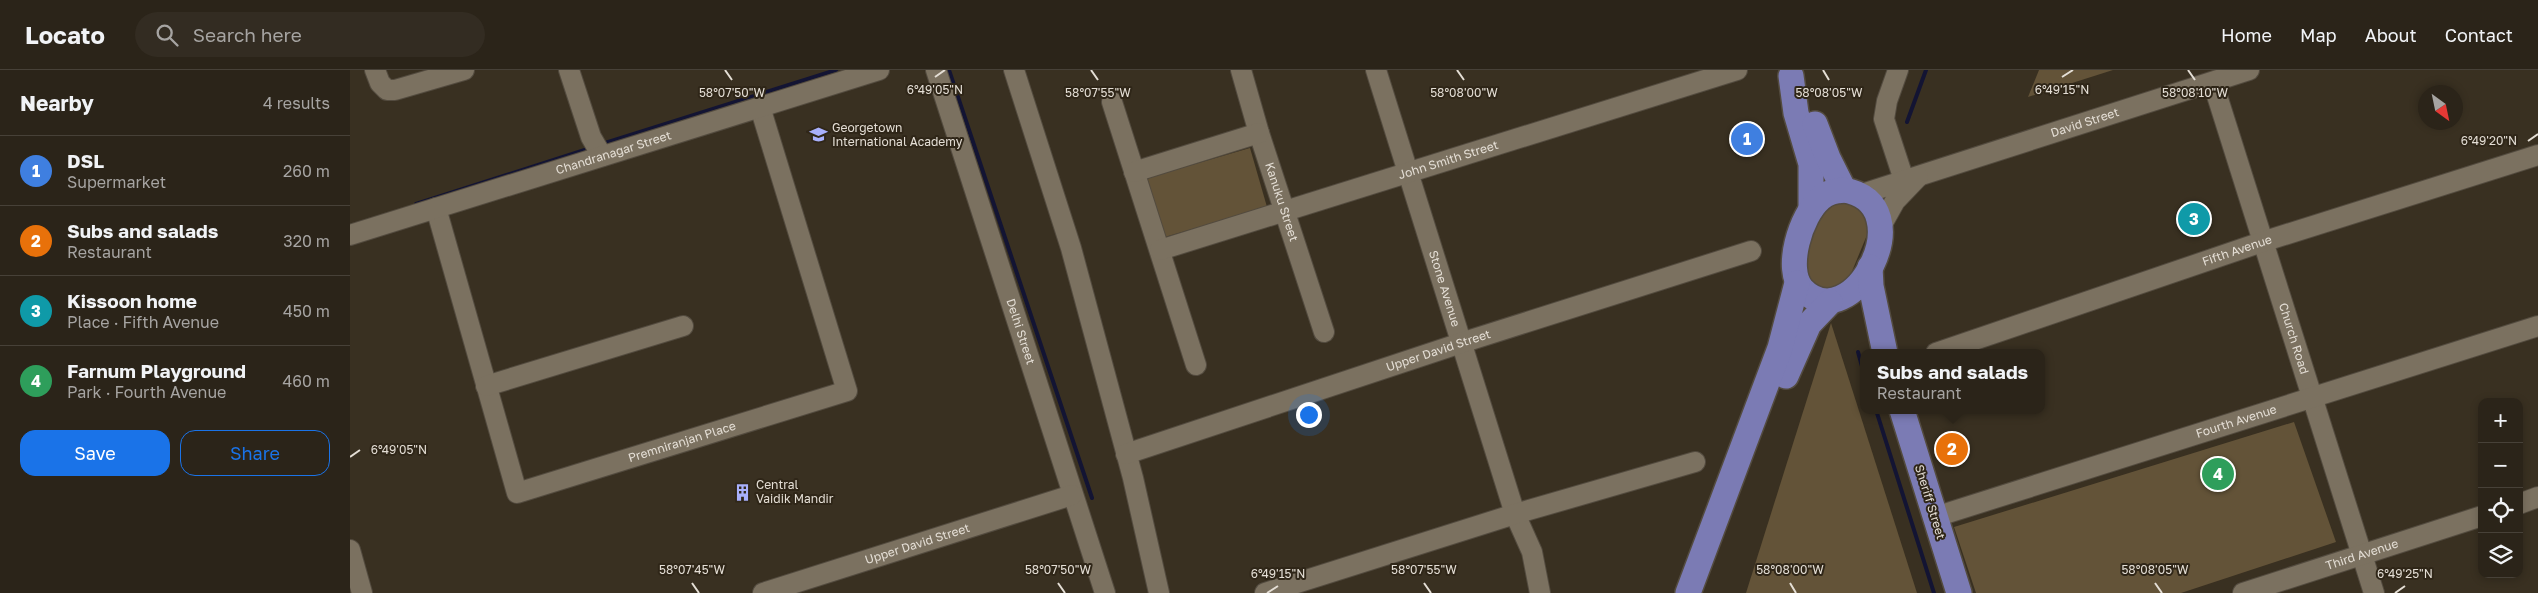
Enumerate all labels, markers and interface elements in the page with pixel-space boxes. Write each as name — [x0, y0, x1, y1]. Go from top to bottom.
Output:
search box — [135, 12, 485, 57]
text: Locato — [25, 20, 105, 49]
icon: search — [153, 21, 181, 49]
text: Search here — [193, 23, 302, 46]
text: Home — [2221, 24, 2272, 46]
text: Map — [2300, 24, 2337, 46]
text: About — [2365, 24, 2417, 46]
text: Contact — [2445, 24, 2513, 46]
text: 6°49'05"N — [907, 82, 963, 97]
text: 6°49'15"N — [2035, 82, 2089, 97]
text: 58°07'50"W — [699, 85, 766, 100]
text: 58°07'55"W — [1065, 85, 1131, 100]
text: 58°08'00"W — [1430, 85, 1498, 100]
text: 58°08'05"W — [1795, 85, 1863, 100]
text: 58°08'10"W — [2162, 85, 2229, 100]
north arrow — [2418, 85, 2463, 130]
text: Nearby — [20, 90, 94, 116]
text: 4 results — [263, 93, 330, 113]
street label: David Street — [2049, 104, 2121, 140]
place label: Georgetown International Academy — [832, 120, 963, 149]
pin: 1 — [1731, 120, 1763, 158]
school or university icon: Georgetown International Academy — [808, 125, 828, 145]
street label: Chandranagar Street — [554, 127, 673, 177]
text: 6°49'20"N — [2461, 133, 2517, 148]
street label: John Smith Street — [1396, 137, 1500, 182]
text: DSL — [67, 149, 104, 172]
street label: Kanuku Street — [1262, 160, 1302, 243]
text: 1 — [32, 161, 40, 181]
text: 260 m — [283, 161, 330, 181]
text: Supermarket — [67, 172, 166, 192]
pin: 3 — [2178, 200, 2210, 238]
text: Subs and salads — [67, 219, 218, 242]
text: 2 — [31, 231, 41, 251]
text: 320 m — [283, 231, 330, 251]
street label: Fifth Avenue — [2200, 231, 2274, 269]
text: Restaurant — [67, 242, 152, 262]
street label: Stone Avenue — [1426, 248, 1464, 328]
text: Kissoon home — [67, 289, 197, 312]
street label: Delhi Street — [1003, 297, 1039, 367]
text: 3 — [31, 301, 41, 321]
text: 450 m — [283, 301, 330, 321]
street label: Church Road — [2276, 301, 2312, 376]
text: Place · Fifth Avenue — [67, 312, 219, 332]
street label: Upper David Street — [1384, 326, 1493, 374]
popup — [1860, 349, 2045, 414]
text: Farnum Playground — [67, 359, 246, 382]
text: Subs and salads — [1877, 360, 2028, 383]
text: 4 — [31, 371, 41, 391]
text: 460 m — [282, 371, 330, 391]
text: Park · Fourth Avenue — [67, 382, 226, 402]
text: Restaurant — [1877, 383, 1962, 403]
map controls — [2478, 398, 2523, 578]
button: + — [2478, 398, 2523, 443]
street label: Fourth Avenue — [2194, 401, 2278, 441]
your location — [1296, 402, 1322, 428]
street label: Premniranjan Place — [626, 418, 738, 465]
button: Save — [20, 430, 170, 476]
button: Share — [180, 430, 330, 476]
pin: 2 — [1936, 430, 1968, 468]
text: 6°49'05"N — [371, 442, 427, 457]
button: − — [2478, 443, 2523, 488]
pin: 4 — [2202, 455, 2234, 493]
street label: Sheriff Street — [1912, 463, 1949, 541]
place label: Central Vaidik Mandir — [756, 477, 834, 506]
building icon: Central Vaidik Mandir — [732, 482, 752, 502]
button: locate — [2478, 488, 2523, 533]
street label: Upper David Street — [863, 520, 972, 567]
button: layers — [2478, 533, 2523, 578]
street label: Third Avenue — [2324, 535, 2400, 573]
text: 58°07'45"W — [659, 562, 726, 577]
text: 58°07'50"W — [1025, 562, 1092, 577]
text: 58°07'55"W — [1391, 562, 1457, 577]
text: 58°08'00"W — [1756, 562, 1824, 577]
text: 58°08'05"W — [2121, 562, 2189, 577]
text: 6°49'15"N — [1251, 566, 1305, 581]
text: 6°49'25"N — [2377, 566, 2433, 581]

